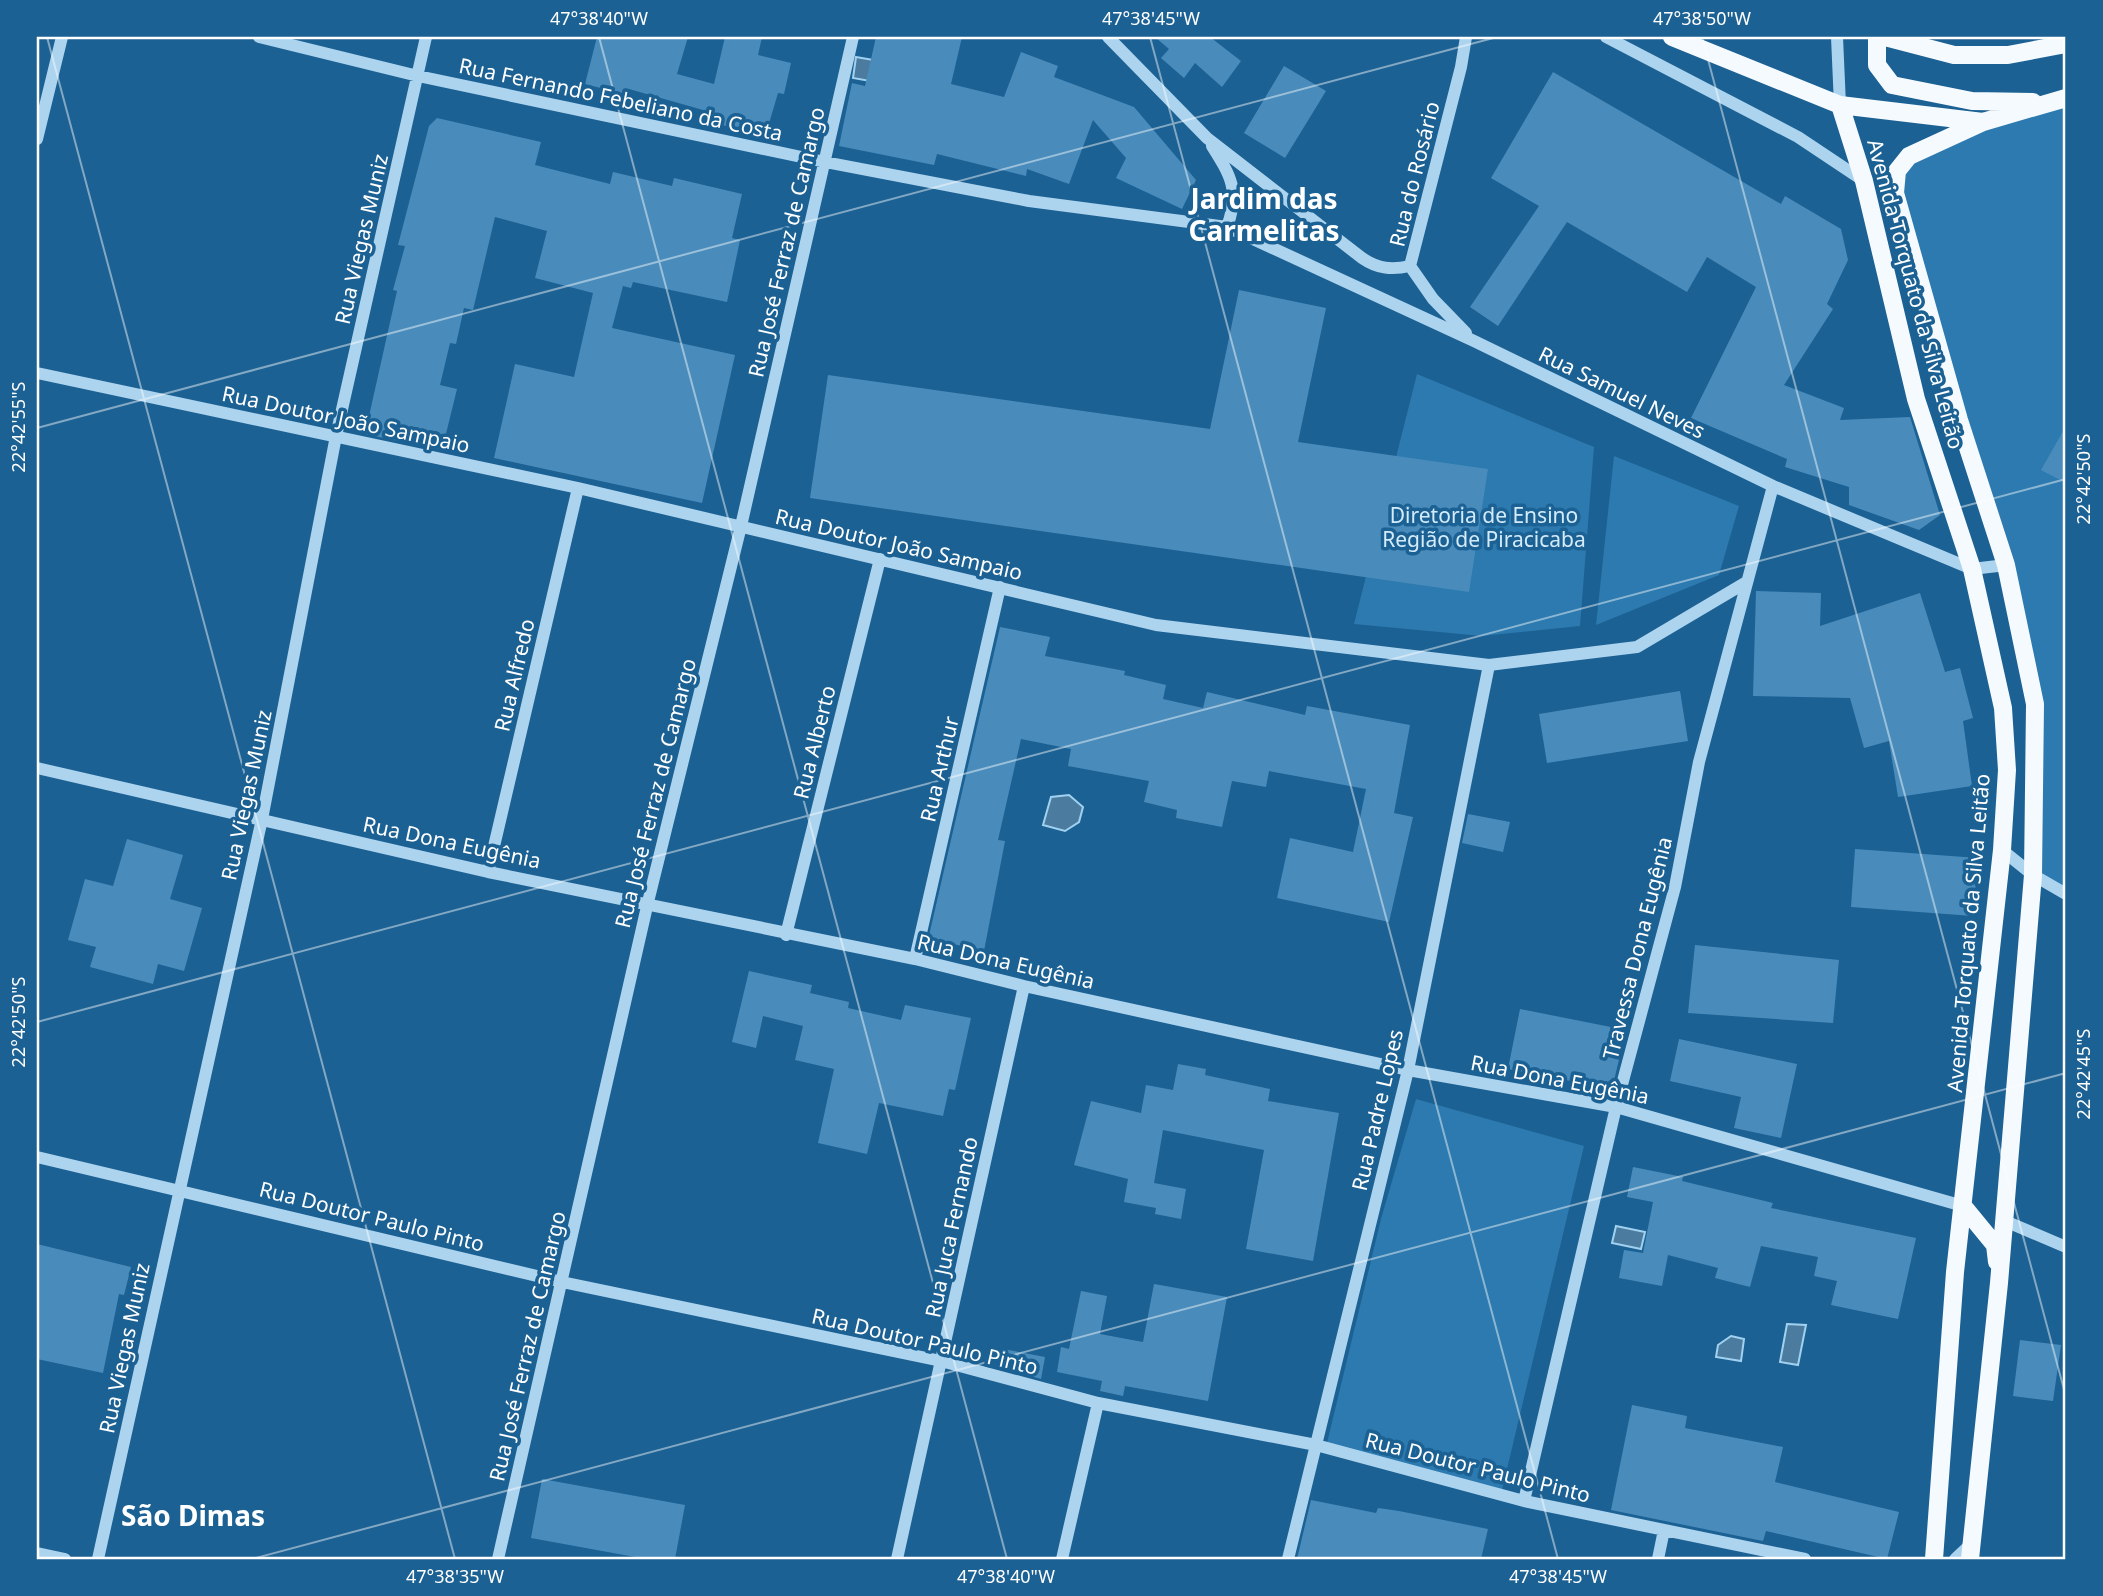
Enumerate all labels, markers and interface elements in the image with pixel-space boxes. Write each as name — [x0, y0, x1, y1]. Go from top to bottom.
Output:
text: 47°38'40"W — [550, 6, 648, 30]
text: 47°38'45"W — [1102, 6, 1200, 30]
text: 47°38'50"W — [1653, 6, 1751, 30]
street label: Rua Fernando Febeliano da Costa — [457, 51, 785, 147]
street label: Rua do Rosário — [1382, 98, 1446, 250]
street label: Rua José Ferraz de Camargo — [741, 104, 831, 380]
street label: Avenida Torquato da Silva Leitão — [1861, 136, 1971, 452]
street label: Rua Viegas Muniz — [328, 151, 394, 327]
district label: Jardim das Carmelitas — [1187, 179, 1339, 249]
street label: Rua Samuel Neves — [1534, 340, 1710, 444]
street label: Rua Doutor João Sampaio — [219, 379, 473, 459]
text: 22°42'55"S — [6, 382, 30, 472]
text: 22°42'50"S — [2071, 434, 2095, 524]
park label: Diretoria de Ensino Região de Piracicaba — [1382, 501, 1586, 553]
street label: Rua Doutor João Sampaio — [773, 502, 1025, 586]
street label: Rua Alfredo — [487, 616, 541, 734]
street label: Rua José Ferraz de Camargo — [608, 655, 702, 931]
street label: Rua Alberto — [786, 682, 842, 802]
street label: Rua Viegas Muniz — [214, 707, 278, 883]
street label: Rua Arthur — [913, 713, 965, 825]
street label: Avenida Torquato da Silva Leitão — [1940, 772, 1996, 1094]
street label: Rua Dona Eugênia — [361, 809, 543, 875]
street label: Travessa Dona Eugênia — [1596, 834, 1678, 1062]
street label: Rua Dona Eugênia — [915, 927, 1097, 995]
text: 22°42'50"S — [6, 977, 30, 1067]
street label: Rua Padre Lopes — [1345, 1027, 1409, 1193]
text: 22°42'45"S — [2071, 1029, 2095, 1119]
street label: Rua Dona Eugênia — [1468, 1048, 1652, 1110]
street label: Rua Juca Fernando — [918, 1134, 984, 1320]
street label: Rua Doutor Paulo Pinto — [256, 1174, 488, 1258]
street label: Rua José Ferraz de Camargo — [482, 1208, 572, 1484]
street label: Rua Viegas Muniz — [92, 1260, 156, 1436]
street label: Rua Doutor Paulo Pinto — [809, 1301, 1041, 1381]
street label: Rua Doutor Paulo Pinto — [1362, 1425, 1594, 1509]
district label: São Dimas — [121, 1496, 265, 1534]
text: 47°38'35"W — [406, 1564, 504, 1588]
text: 47°38'40"W — [957, 1564, 1055, 1588]
text: 47°38'45"W — [1509, 1564, 1607, 1588]

